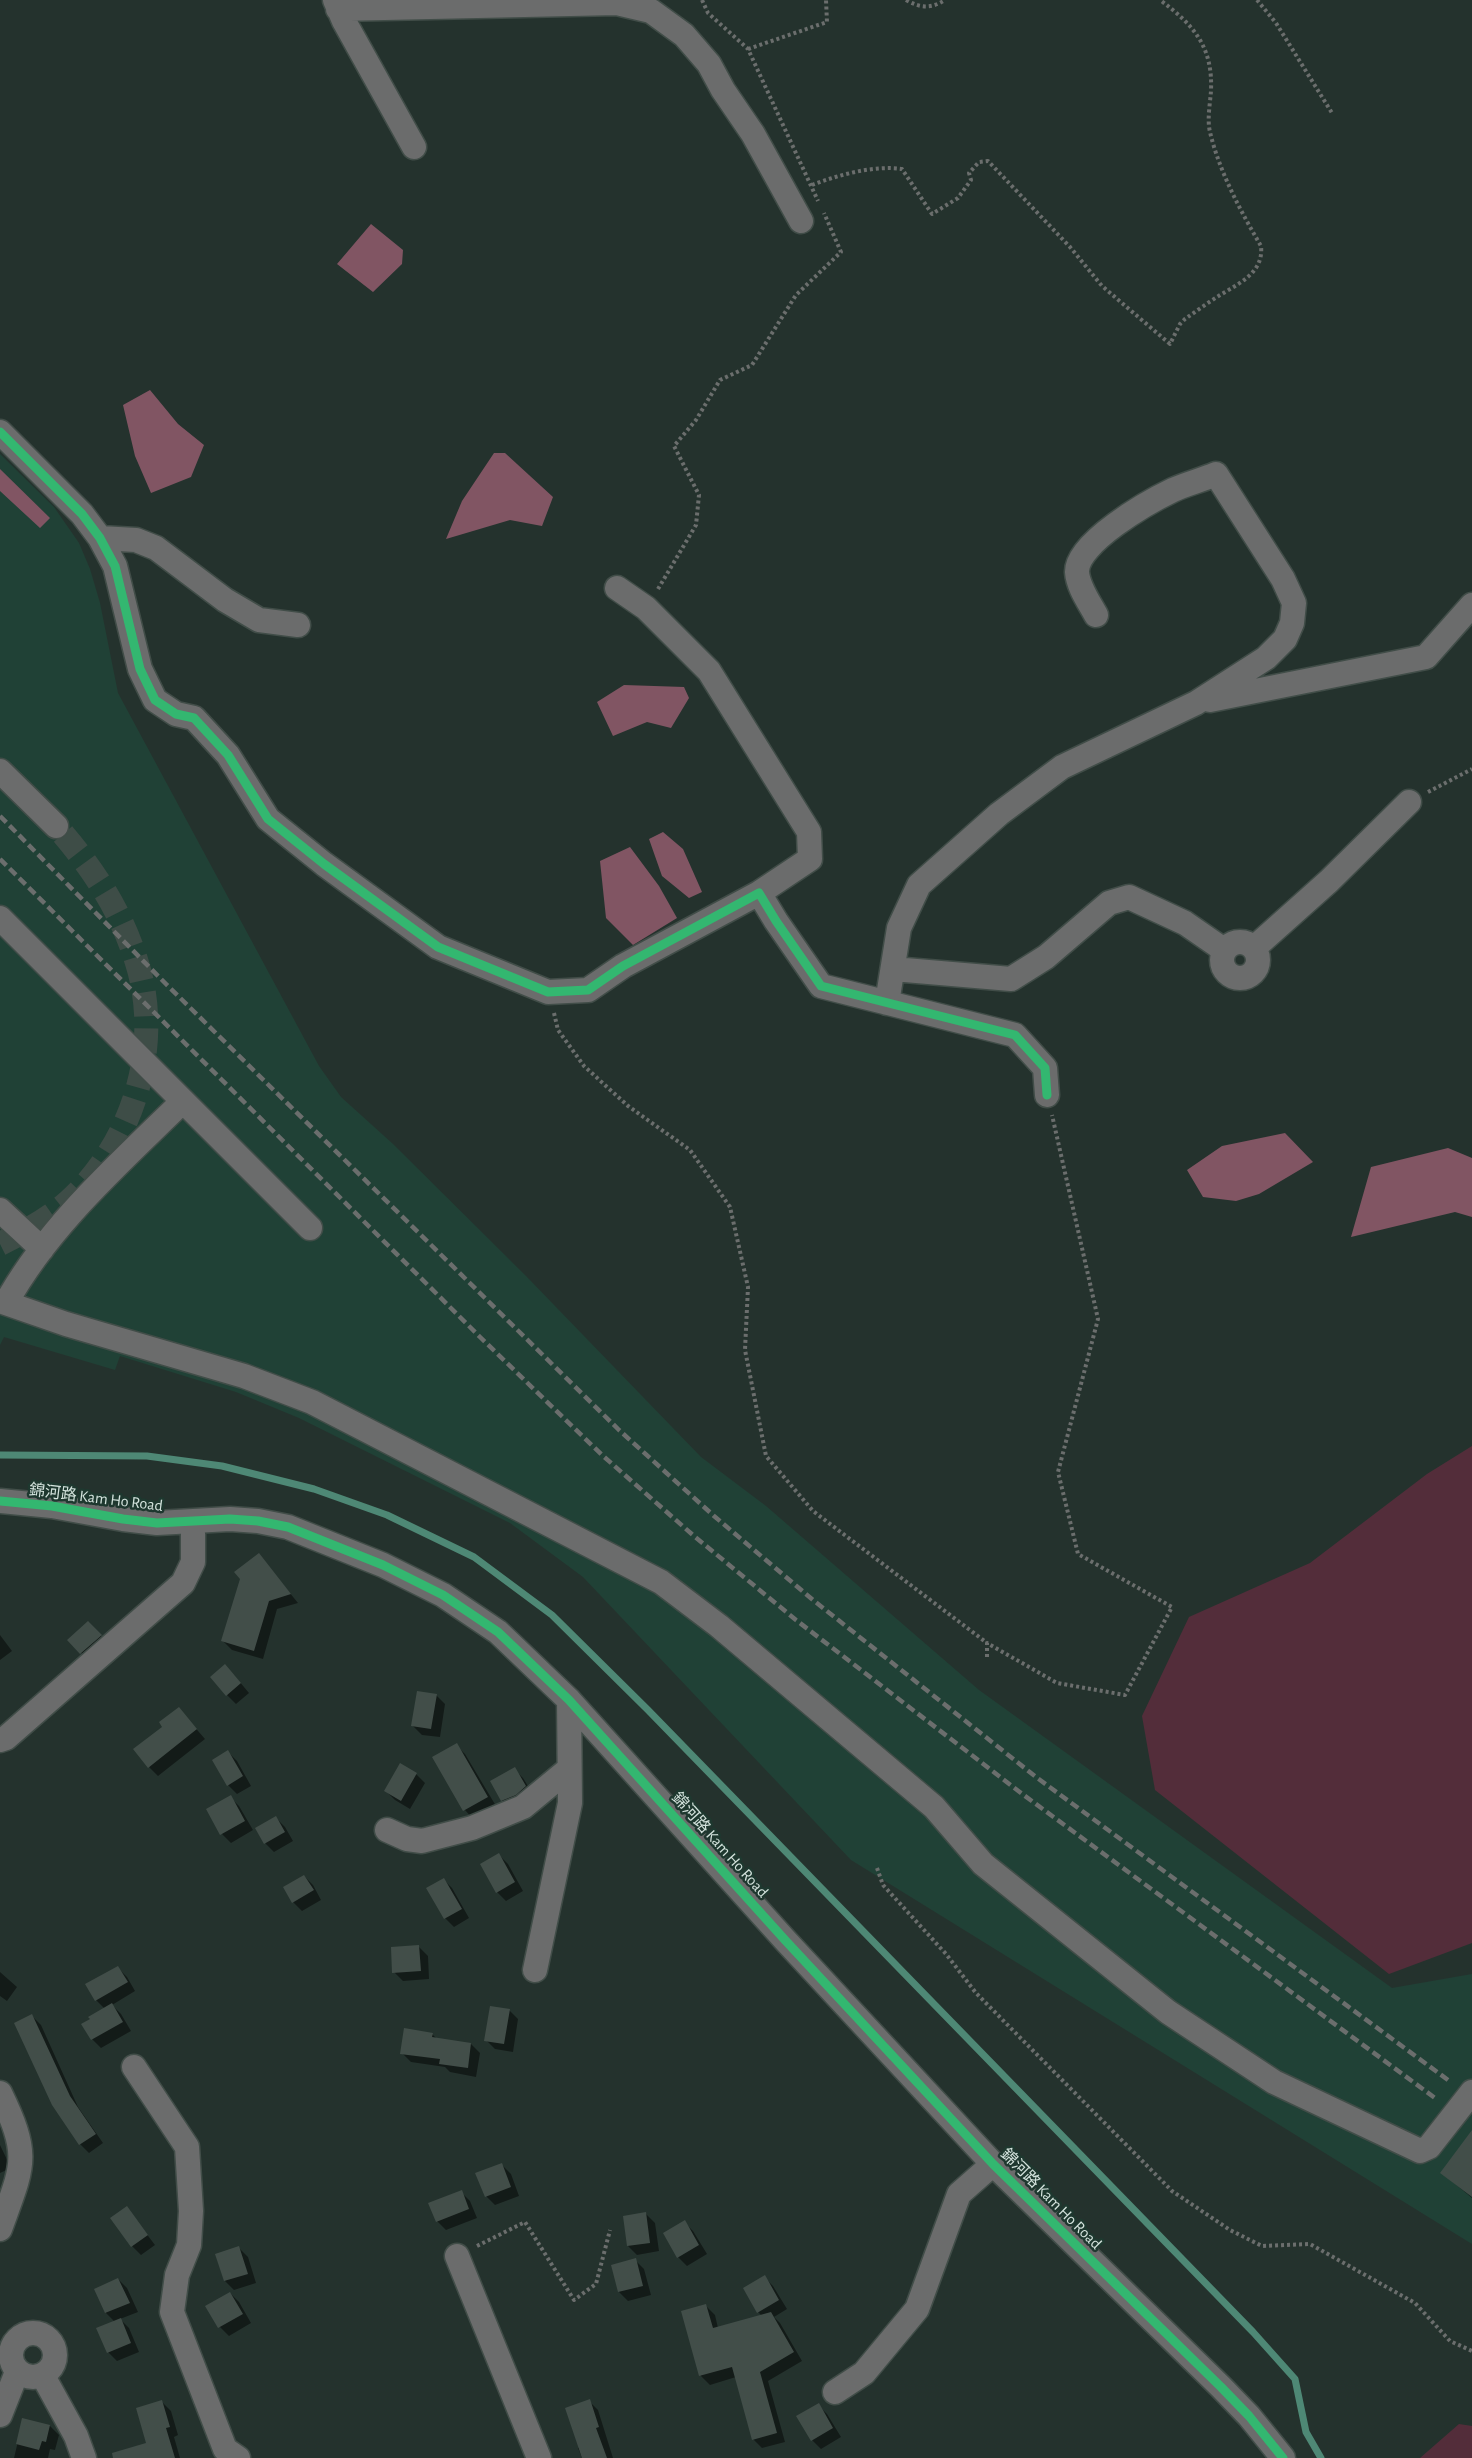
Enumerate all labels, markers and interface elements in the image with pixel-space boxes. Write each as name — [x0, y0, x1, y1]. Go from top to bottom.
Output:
street label: 錦河路 Kam Ho Road — [28, 1480, 164, 1516]
street label: 錦河路 Kam Ho Road — [668, 1788, 772, 1902]
street label: 錦河路 Kam Ho Road — [997, 2145, 1105, 2253]

